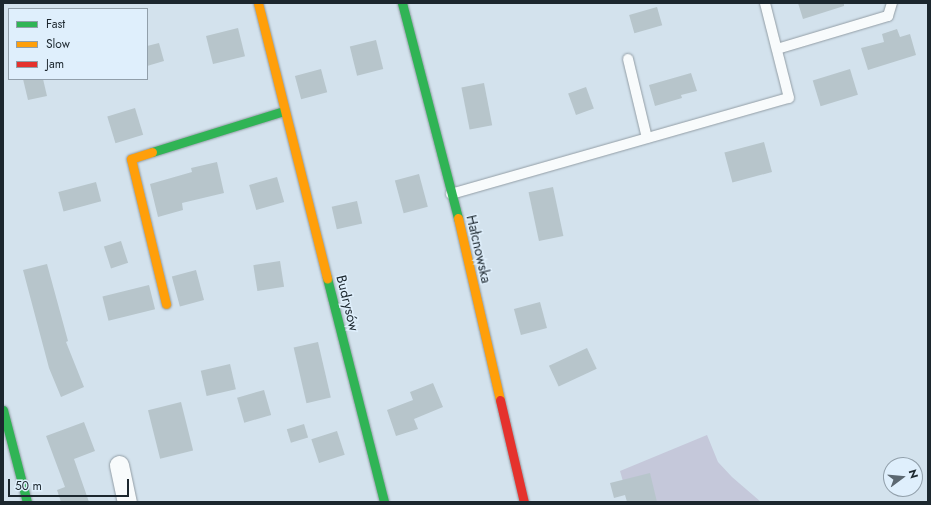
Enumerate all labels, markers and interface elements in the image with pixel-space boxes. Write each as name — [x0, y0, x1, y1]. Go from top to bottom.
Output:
legend — [8, 8, 148, 80]
text: Fast — [46, 15, 65, 33]
text: Slow — [46, 35, 70, 53]
text: Jam — [46, 55, 64, 73]
street label: Hałcnowska — [463, 213, 495, 285]
street label: Budrysów — [333, 273, 363, 333]
north arrow — [883, 457, 923, 497]
text: N — [905, 468, 922, 480]
scale bar — [10, 471, 131, 497]
text: 50 m — [15, 477, 42, 495]

